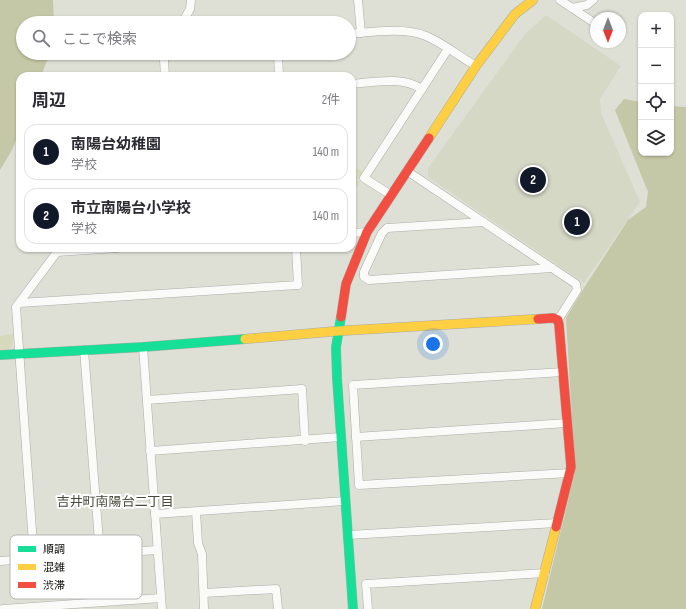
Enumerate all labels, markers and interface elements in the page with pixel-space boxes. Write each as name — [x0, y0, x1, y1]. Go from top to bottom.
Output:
north arrow — [590, 12, 626, 48]
map controls — [638, 12, 674, 156]
button: + — [638, 12, 674, 48]
search box — [16, 16, 356, 60]
icon: search — [30, 27, 52, 49]
text: ここで検索 — [62, 30, 137, 49]
button: − — [638, 48, 674, 84]
button: locate — [638, 84, 674, 120]
text: 周辺 — [32, 91, 66, 111]
text: 2件 — [322, 92, 340, 108]
button: layers — [638, 120, 674, 156]
text: 南陽台幼稚園 — [71, 135, 161, 154]
text: 1 — [43, 144, 49, 160]
text: 140 m — [313, 144, 339, 160]
text: 学校 — [71, 157, 97, 173]
pin: 2 — [520, 165, 546, 195]
text: 市立南陽台小学校 — [71, 199, 191, 218]
pin: 1 — [564, 207, 590, 237]
text: 2 — [43, 208, 49, 224]
text: 140 m — [313, 208, 339, 224]
text: 学校 — [71, 221, 97, 237]
your location — [423, 334, 443, 354]
district label: 吉井町南陽台二丁目 — [56, 494, 174, 510]
legend — [10, 535, 142, 599]
text: 順調 — [43, 543, 65, 556]
text: 混雑 — [43, 561, 65, 574]
text: 渋滞 — [43, 579, 65, 592]

